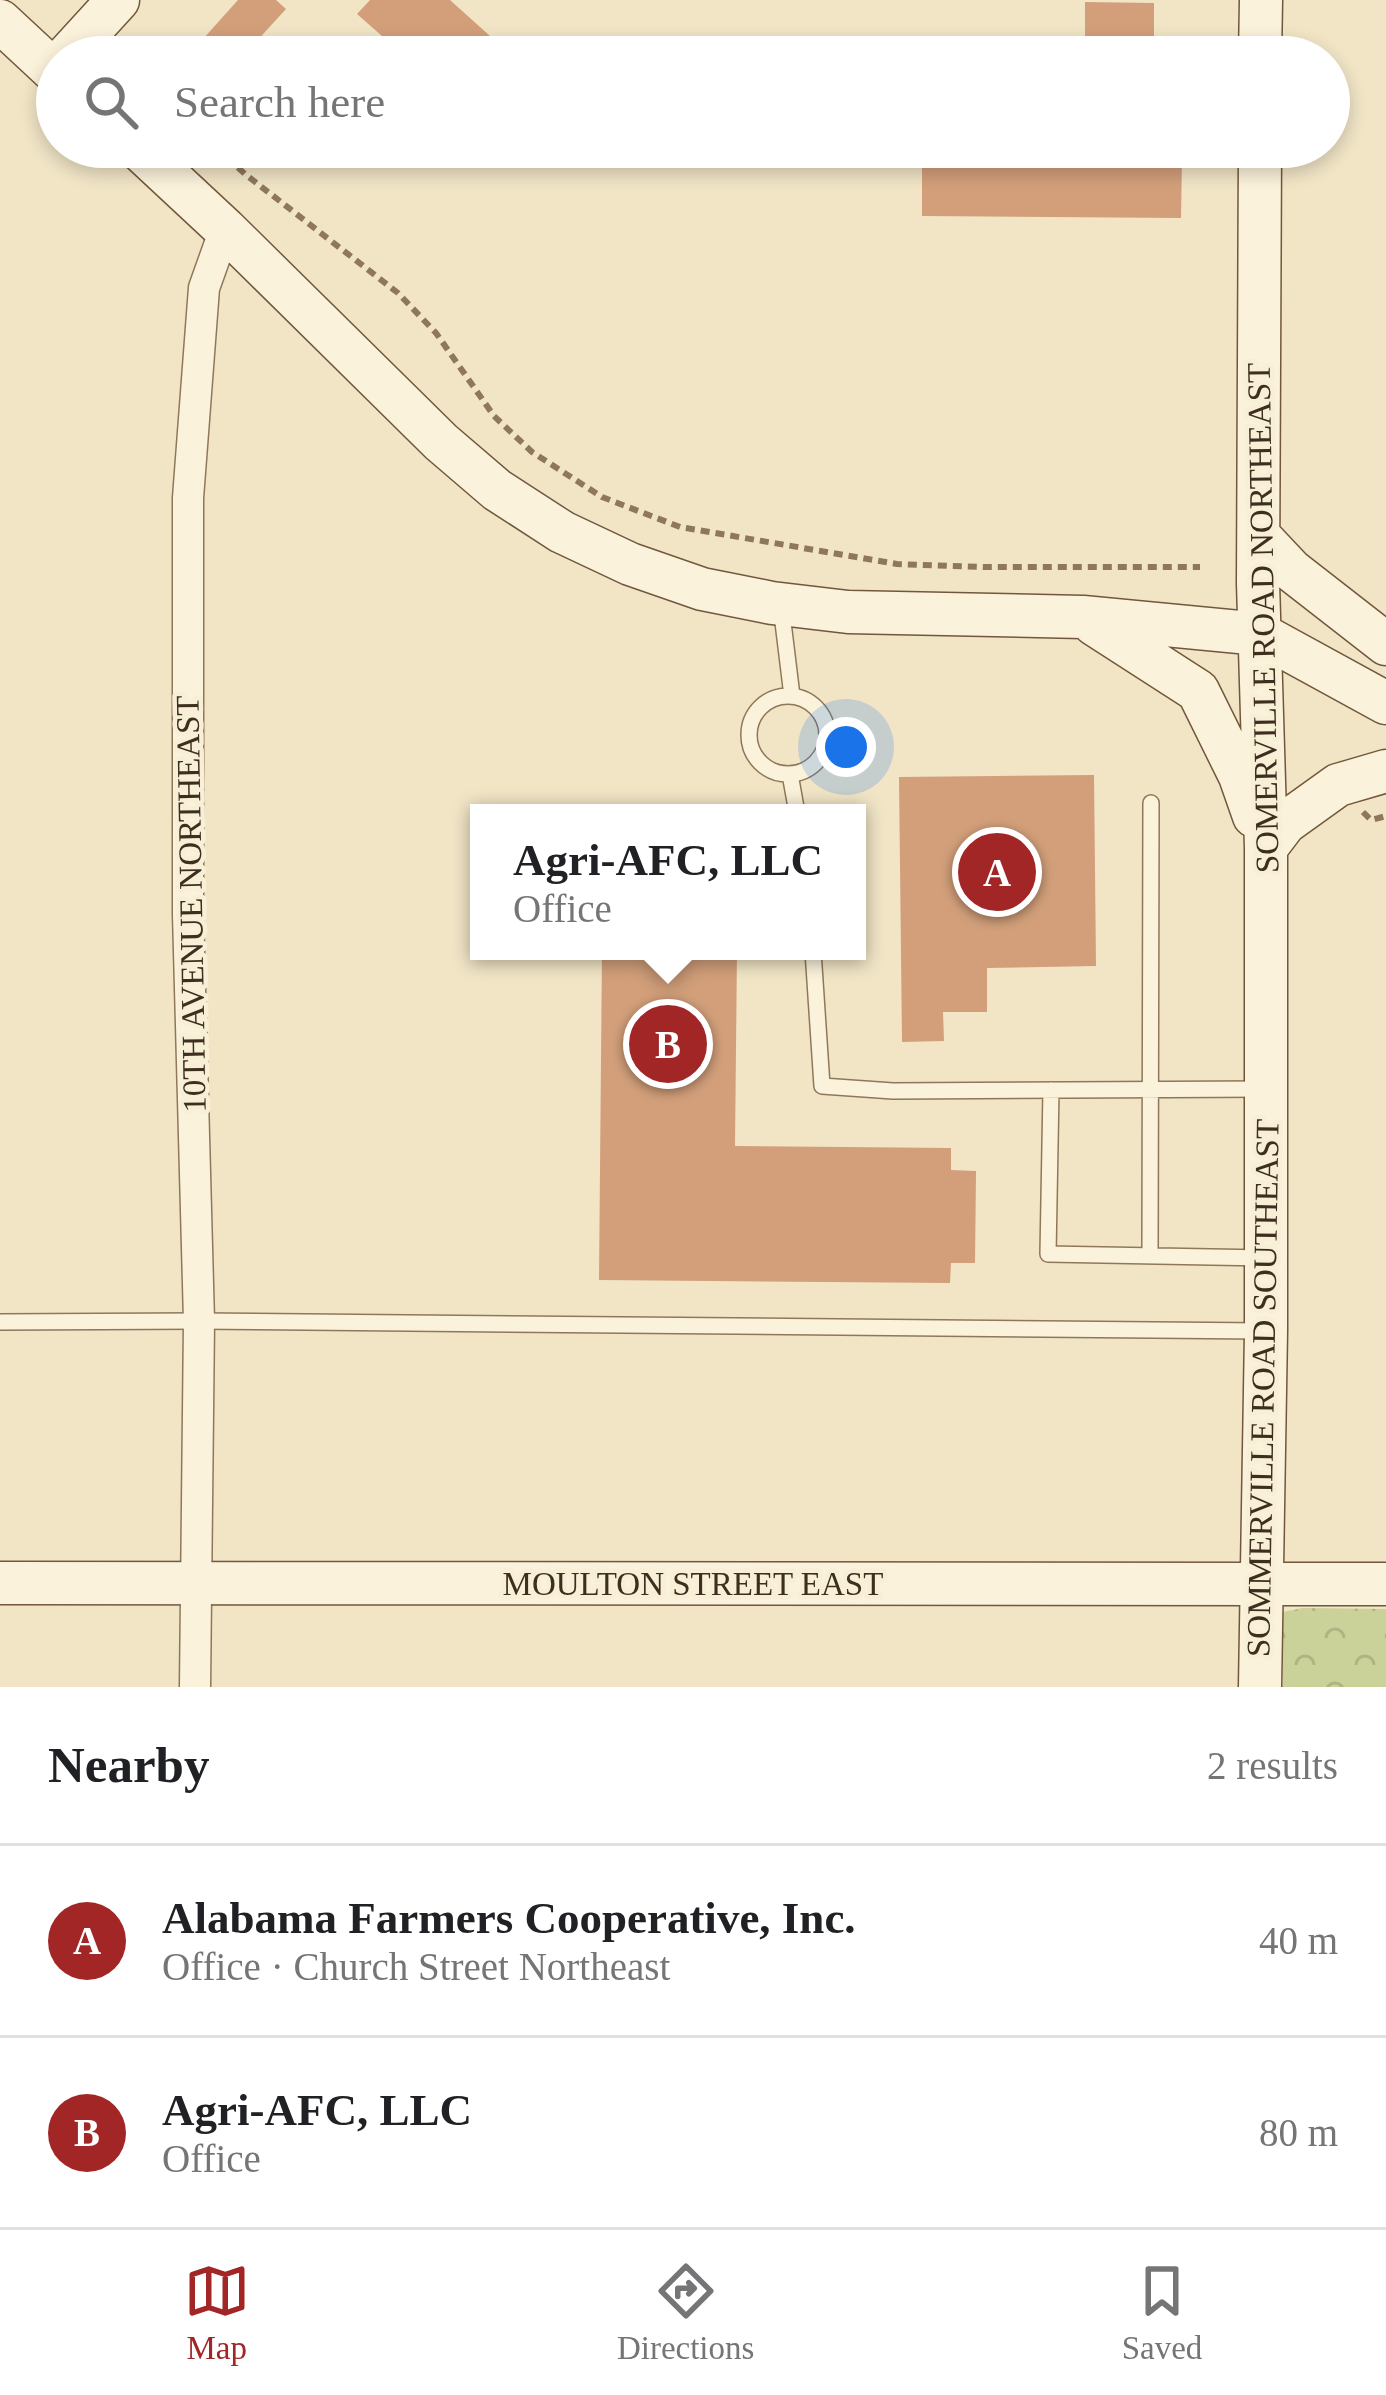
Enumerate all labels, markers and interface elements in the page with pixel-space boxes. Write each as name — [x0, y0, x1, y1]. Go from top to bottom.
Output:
search box — [36, 36, 1350, 168]
icon: search — [78, 69, 144, 135]
text: Search here — [174, 77, 385, 127]
street label: SOMERVILLE ROAD NORTHEAST — [1241, 362, 1285, 874]
street label: 10TH AVENUE NORTHEAST — [169, 695, 213, 1113]
your location — [816, 717, 876, 777]
popup — [470, 804, 866, 960]
pin: A — [958, 827, 1036, 917]
text: Agri-AFC, LLC — [513, 835, 823, 885]
text: Office — [513, 887, 612, 930]
pin: B — [629, 999, 707, 1089]
street label: SOMMERVILLE ROAD SOUTHEAST — [1240, 1119, 1286, 1657]
street label: MOULTON STREET EAST — [503, 1566, 883, 1602]
text: Nearby — [48, 1737, 209, 1793]
text: 2 results — [1207, 1744, 1338, 1787]
text: Alabama Farmers Cooperative, Inc. — [162, 1893, 856, 1943]
text: A — [73, 1919, 101, 1962]
text: 40 m — [1259, 1919, 1338, 1962]
text: Office · Church Street Northeast — [162, 1945, 670, 1988]
text: Agri-AFC, LLC — [162, 2085, 472, 2135]
text: B — [74, 2111, 100, 2154]
text: 80 m — [1259, 2111, 1338, 2154]
text: Office — [162, 2137, 261, 2180]
tab: Map — [184, 2258, 250, 2367]
tab: Directions — [617, 2258, 754, 2367]
tab: Saved — [1122, 2258, 1202, 2367]

